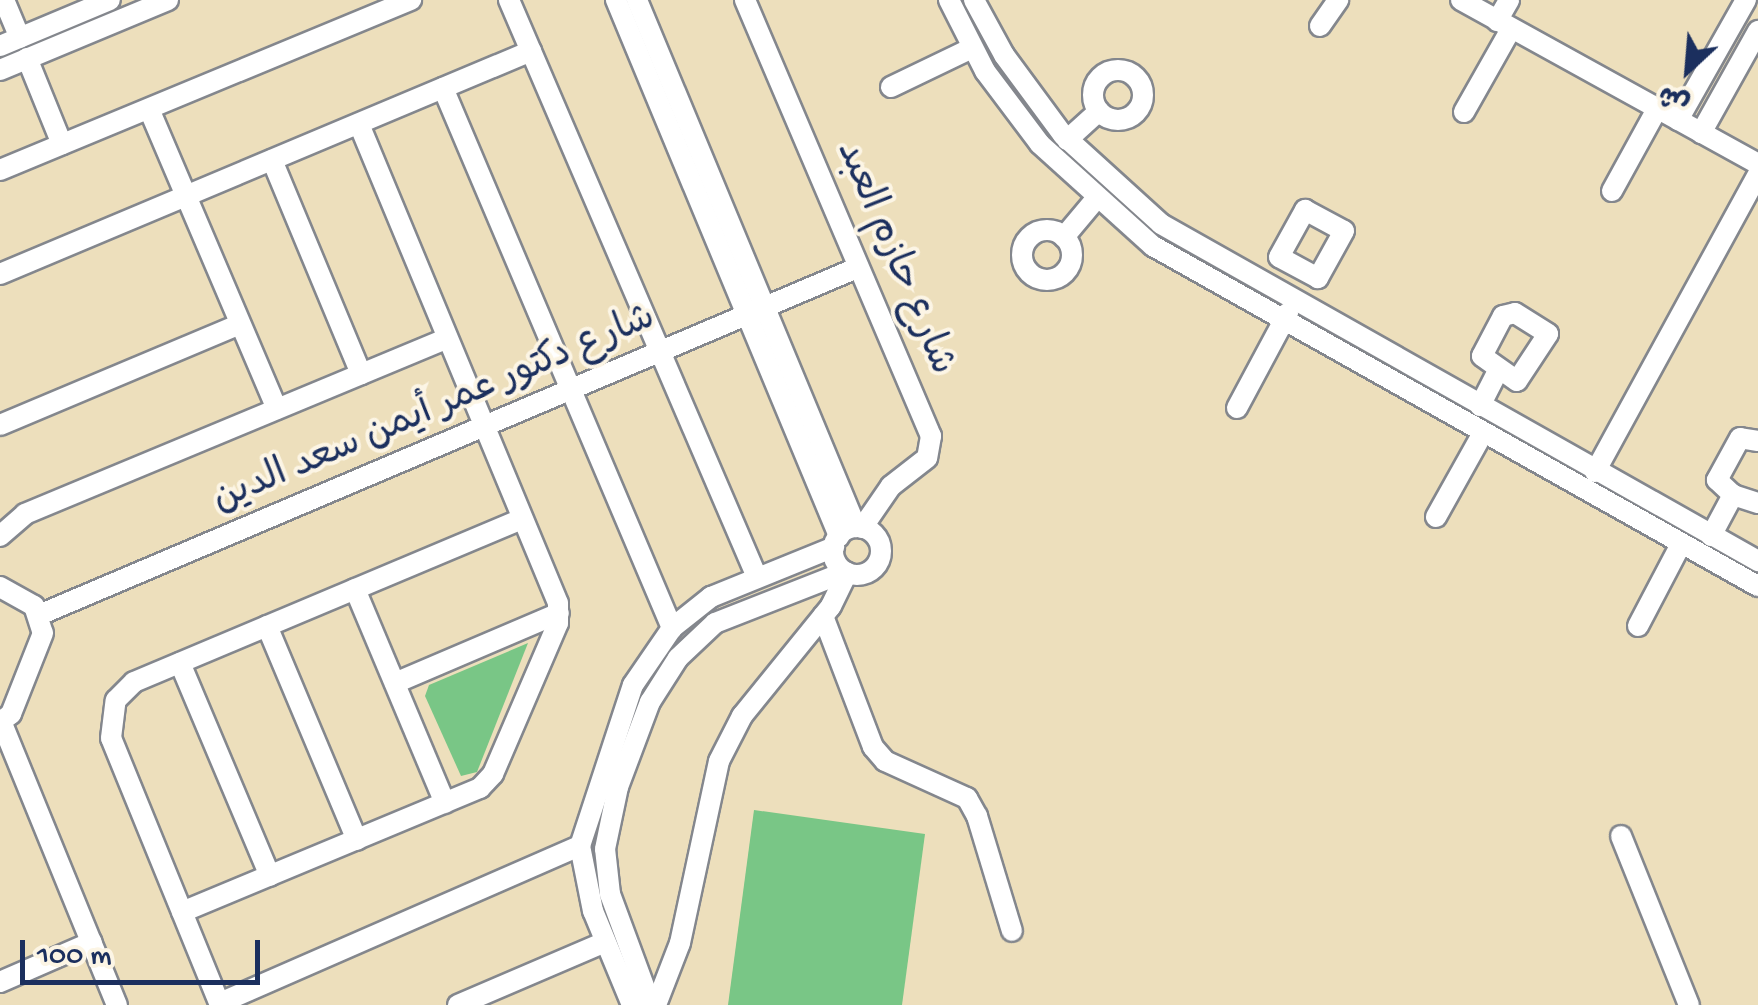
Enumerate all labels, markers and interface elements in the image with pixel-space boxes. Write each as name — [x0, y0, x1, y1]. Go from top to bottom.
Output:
north arrow — [1638, 20, 1738, 120]
text: ش — [1654, 76, 1696, 119]
street label: شارع حازم العبد — [823, 135, 963, 383]
street label: شارع دكتور عمر أيمن سعد الدين — [207, 297, 663, 525]
scale bar — [25, 920, 265, 982]
text: 100 m — [37, 940, 112, 975]

